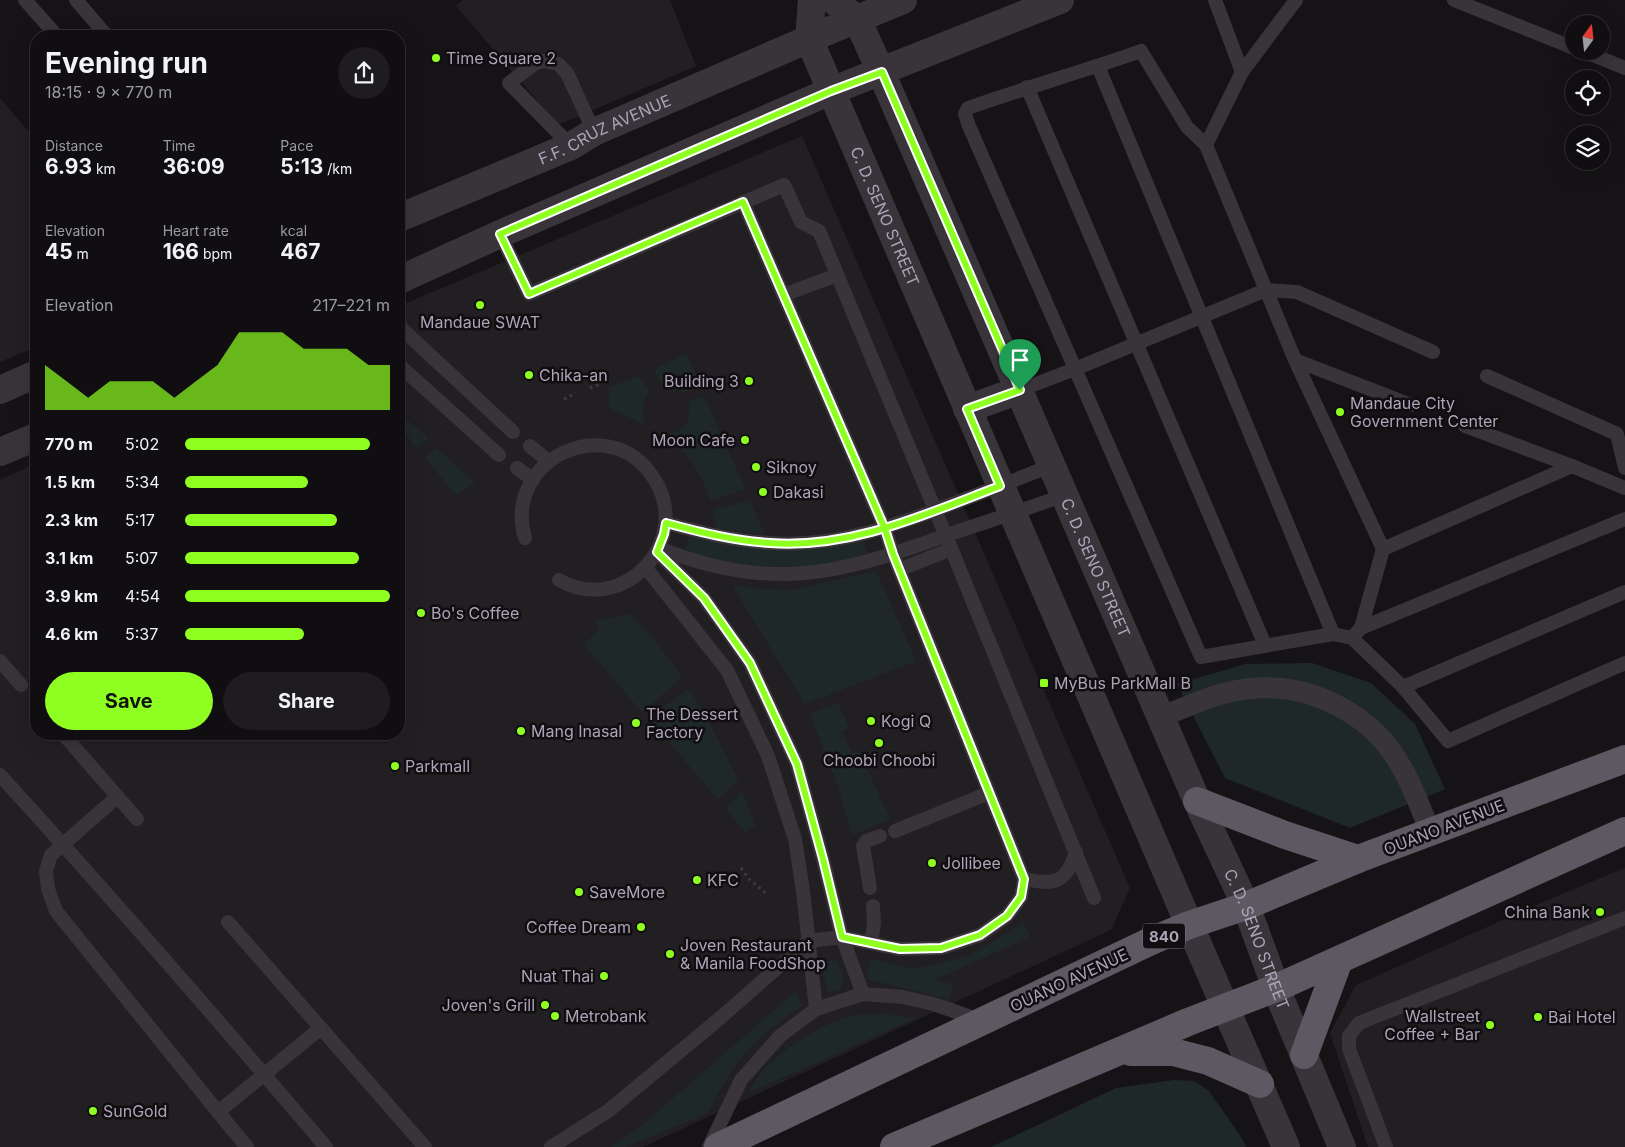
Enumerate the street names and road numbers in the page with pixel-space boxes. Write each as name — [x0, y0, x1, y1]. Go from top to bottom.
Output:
street label: F.F. CRUZ AVENUE — [535, 90, 674, 169]
street label: C. D. SENO STREET — [846, 143, 924, 289]
street label: C. D. SENO STREET — [1057, 495, 1135, 640]
street label: OUANO AVENUE — [1381, 795, 1507, 859]
street label: C. D. SENO STREET — [1220, 865, 1294, 1013]
road number: 840 — [1143, 924, 1185, 948]
street label: OUANO AVENUE — [1007, 944, 1131, 1016]

